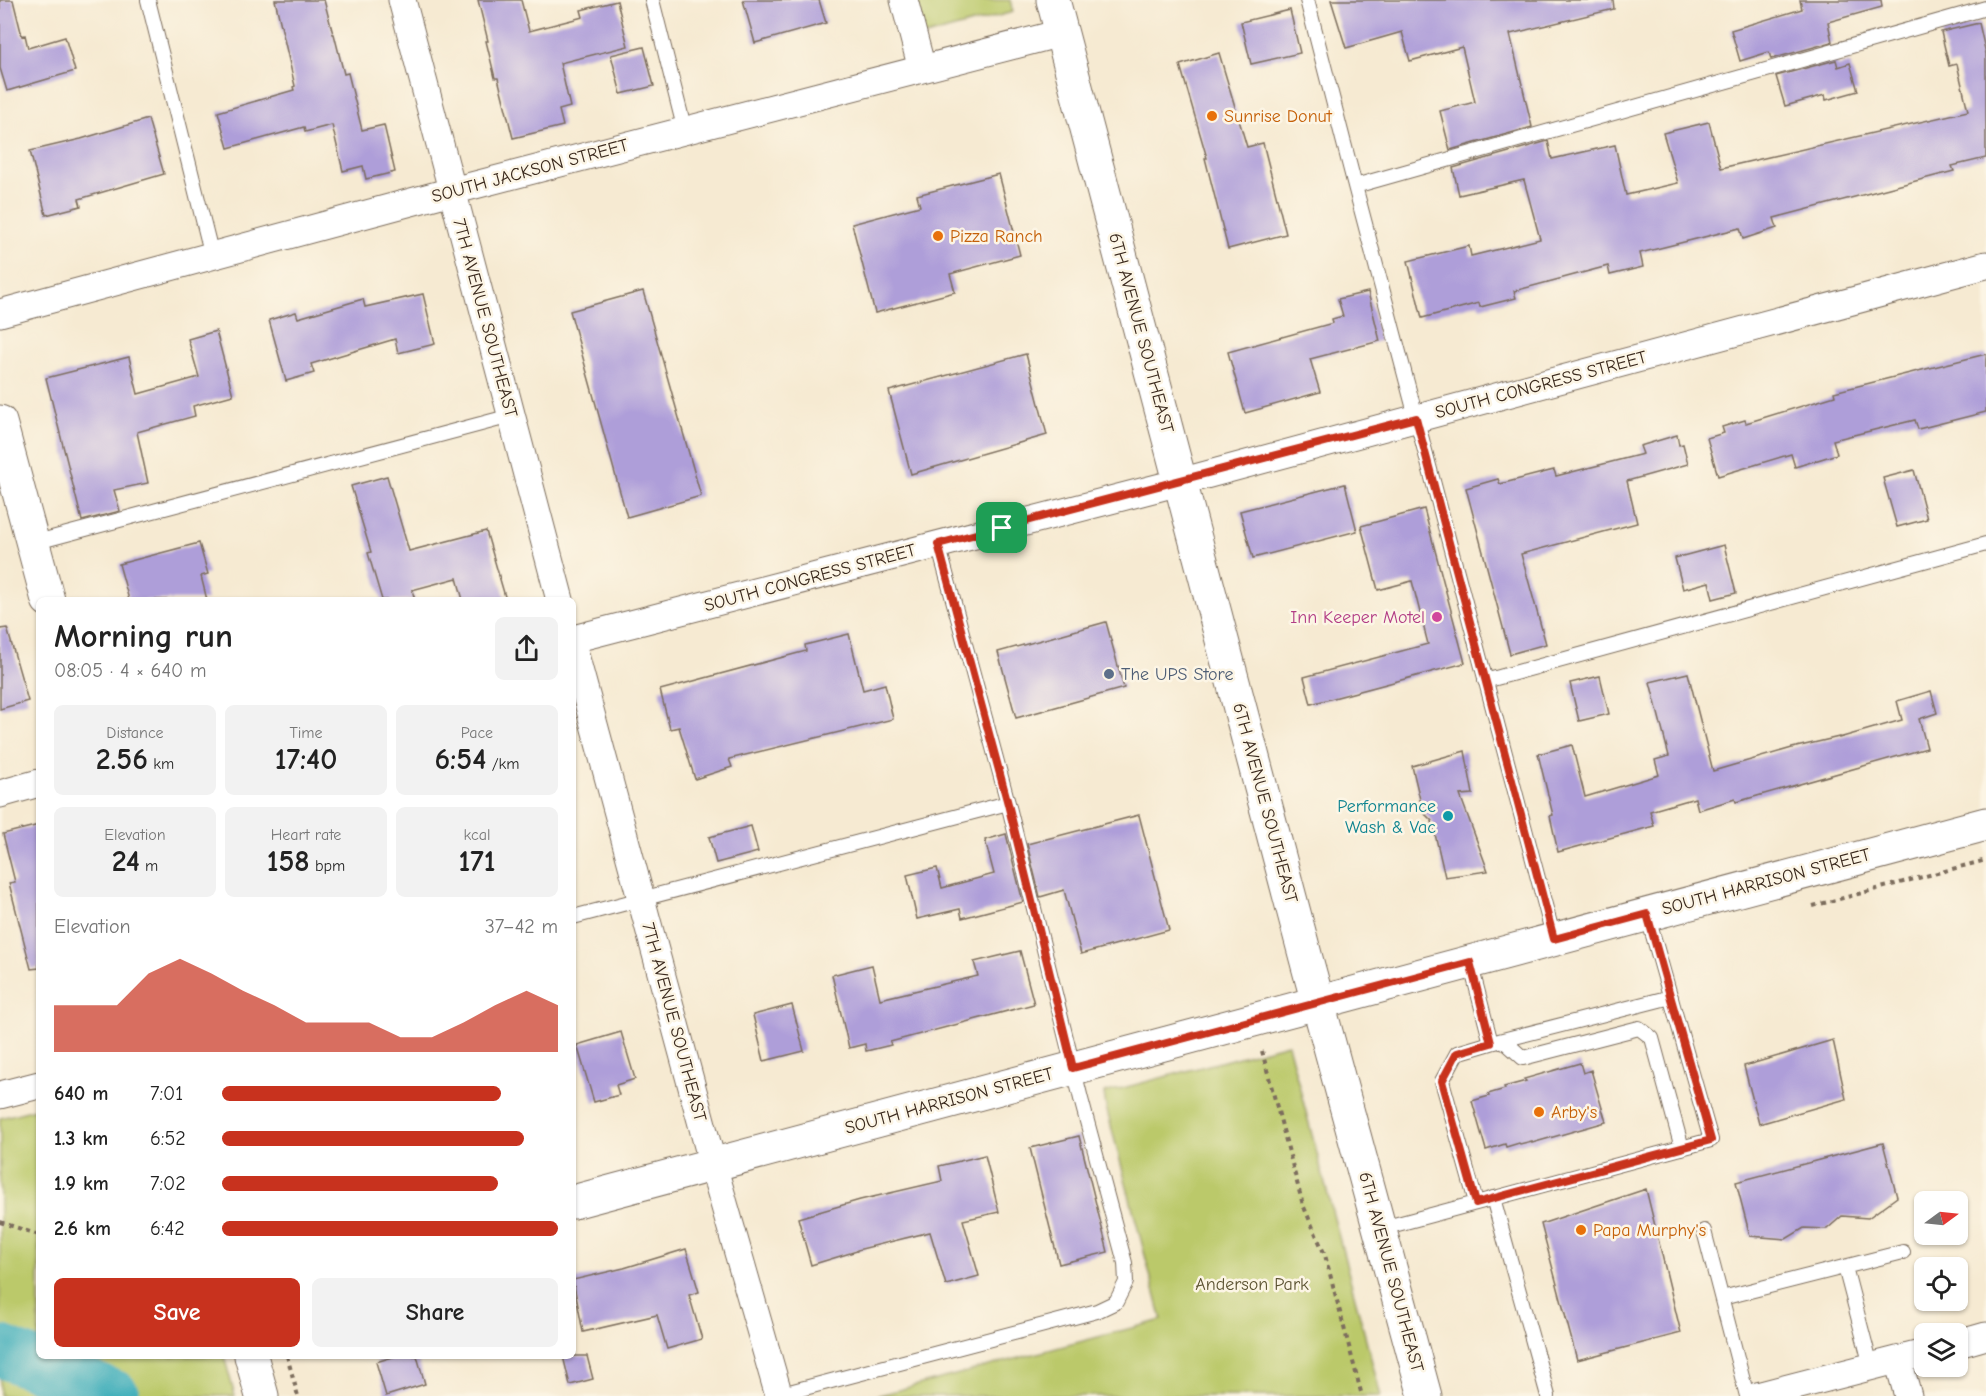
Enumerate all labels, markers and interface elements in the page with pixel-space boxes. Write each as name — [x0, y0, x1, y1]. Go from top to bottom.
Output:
place label: Sunrise Donut — [1224, 106, 1333, 127]
marker: Sunrise Donut — [1205, 109, 1219, 123]
street label: SOUTH JACKSON STREET — [429, 134, 631, 207]
street label: 7TH AVENUE SOUTHEAST — [448, 216, 522, 420]
place label: Pizza Ranch — [950, 226, 1043, 247]
marker: Pizza Ranch — [931, 229, 945, 243]
street label: 6TH AVENUE SOUTHEAST — [1104, 231, 1178, 436]
street label: SOUTH CONGRESS STREET — [1433, 346, 1650, 423]
pin — [976, 502, 1027, 553]
icon: arrive — [985, 511, 1018, 544]
street label: SOUTH CONGRESS STREET — [702, 539, 919, 616]
place label: Inn Keeper Motel — [1290, 607, 1425, 628]
marker: Inn Keeper Motel — [1430, 610, 1444, 624]
text: Morning run — [54, 617, 233, 655]
button: share — [495, 617, 558, 680]
text: 08:05 · 4 × 640 m — [54, 659, 206, 682]
place label: The UPS Store — [1121, 664, 1233, 685]
marker: The UPS Store — [1102, 667, 1116, 681]
street label: 6TH AVENUE SOUTHEAST — [1228, 701, 1302, 906]
text: Distance — [106, 724, 164, 742]
text: Time — [289, 724, 323, 742]
text: Pace — [461, 724, 493, 742]
text: 2.56 — [96, 742, 148, 777]
text: 17:40 — [275, 742, 337, 777]
text: 6:54 — [434, 742, 486, 777]
text: km — [148, 755, 174, 773]
text: /km — [486, 755, 520, 773]
place label: Performance Wash & Vac — [1337, 796, 1436, 838]
marker: Performance Wash & Vac — [1441, 809, 1455, 823]
text: Elevation — [104, 826, 166, 844]
text: Heart rate — [271, 826, 341, 844]
text: kcal — [464, 826, 490, 844]
text: 24 — [112, 844, 140, 879]
text: 158 — [267, 844, 310, 879]
text: 171 — [458, 844, 496, 879]
street label: SOUTH HARRISON STREET — [1659, 844, 1873, 920]
text: m — [140, 857, 158, 875]
text: bpm — [310, 857, 345, 875]
text: Elevation — [54, 915, 131, 938]
text: 37–42 m — [485, 915, 558, 938]
street label: 7TH AVENUE SOUTHEAST — [637, 920, 711, 1124]
street label: SOUTH HARRISON STREET — [842, 1063, 1056, 1139]
text: 640 m — [54, 1082, 108, 1105]
text: 7:01 — [150, 1082, 183, 1105]
place label: Arby's — [1551, 1102, 1597, 1123]
marker: Arby's — [1532, 1105, 1546, 1119]
text: 1.3 km — [54, 1127, 108, 1150]
text: 6:52 — [150, 1127, 186, 1150]
street label: 6TH AVENUE SOUTHEAST — [1354, 1170, 1428, 1375]
text: 1.9 km — [54, 1172, 109, 1195]
text: 7:02 — [150, 1172, 186, 1195]
north arrow — [1914, 1191, 1968, 1245]
map controls — [1914, 1191, 1968, 1377]
text: 2.6 km — [54, 1217, 111, 1240]
text: 6:42 — [150, 1217, 185, 1240]
place label: Papa Murphy's — [1593, 1220, 1706, 1241]
marker: Papa Murphy's — [1574, 1223, 1588, 1237]
button: locate — [1914, 1257, 1968, 1311]
park label: Anderson Park — [1195, 1274, 1309, 1295]
button: Save — [54, 1278, 300, 1347]
button: Share — [312, 1278, 558, 1347]
button: layers — [1914, 1323, 1968, 1377]

